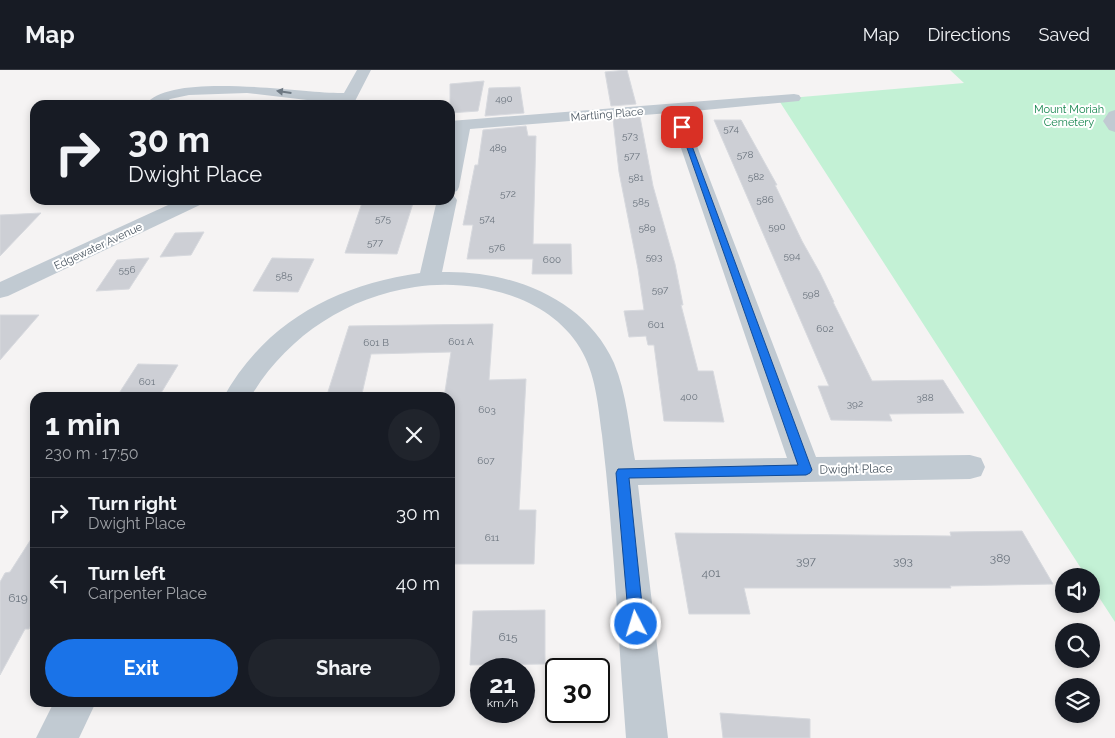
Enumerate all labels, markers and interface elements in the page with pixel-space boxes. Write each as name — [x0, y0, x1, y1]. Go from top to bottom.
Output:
text: Map — [25, 20, 75, 49]
text: Map — [863, 24, 899, 45]
text: Directions — [927, 24, 1011, 45]
text: Saved — [1039, 24, 1090, 45]
one-way arrow — [275, 88, 291, 96]
house number: 490 — [495, 93, 513, 104]
park label: Mount Moriah Cemetery — [1034, 103, 1104, 129]
street label: Martling Place — [570, 105, 644, 124]
pin — [661, 106, 703, 148]
icon: arrive — [668, 113, 696, 141]
text: 30 m — [128, 119, 210, 160]
icon: right — [45, 120, 110, 185]
house number: 574 — [723, 123, 739, 134]
house number: 573 — [622, 130, 638, 141]
house number: 489 — [489, 142, 507, 153]
house number: 578 — [737, 149, 753, 160]
house number: 577 — [624, 150, 641, 161]
text: Dwight Place — [128, 161, 262, 187]
house number: 582 — [748, 171, 764, 182]
house number: 581 — [628, 172, 645, 183]
house number: 572 — [500, 188, 516, 199]
house number: 586 — [756, 194, 774, 205]
house number: 585 — [633, 196, 650, 207]
house number: 575 — [375, 213, 392, 224]
house number: 574 — [479, 213, 495, 224]
street label: Edgewater Avenue — [52, 220, 145, 273]
house number: 590 — [768, 221, 786, 232]
house number: 589 — [638, 222, 656, 233]
house number: 577 — [367, 237, 384, 248]
house number: 576 — [489, 242, 505, 253]
house number: 594 — [784, 250, 801, 261]
house number: 593 — [646, 251, 662, 262]
house number: 600 — [543, 254, 561, 265]
house number: 556 — [119, 264, 135, 275]
house number: 585 — [276, 270, 293, 281]
house number: 597 — [652, 284, 669, 295]
house number: 598 — [802, 288, 820, 299]
house number: 601 — [648, 319, 665, 330]
house number: 602 — [816, 323, 834, 334]
house number: 601 A — [448, 336, 474, 347]
house number: 601 B — [363, 337, 389, 348]
house number: 601 — [139, 376, 156, 387]
house number: 400 — [680, 391, 698, 402]
house number: 388 — [916, 392, 934, 403]
house number: 392 — [847, 398, 863, 409]
house number: 603 — [478, 404, 496, 415]
text: 1 min — [45, 407, 121, 442]
button: close — [388, 409, 440, 461]
text: 230 m · 17:50 — [45, 444, 138, 463]
house number: 607 — [477, 455, 495, 466]
street label: Dwight Place — [819, 461, 893, 477]
text: Turn right — [88, 492, 177, 514]
icon: right — [45, 499, 73, 527]
text: 30 m — [396, 502, 440, 524]
text: Dwight Place — [88, 514, 186, 533]
house number: 611 — [485, 532, 500, 543]
house number: 389 — [990, 551, 1010, 565]
house number: 397 — [796, 554, 816, 568]
house number: 393 — [893, 554, 913, 568]
text: Turn left — [88, 562, 165, 584]
house number: 401 — [701, 566, 721, 580]
map controls — [1055, 568, 1100, 723]
button: sound — [1055, 568, 1100, 613]
icon: left — [45, 569, 73, 597]
text: 40 m — [396, 572, 440, 594]
text: Carpenter Place — [88, 584, 207, 603]
house number: 619 — [8, 591, 28, 605]
position arrow — [609, 597, 661, 649]
button: search — [1055, 623, 1100, 668]
house number: 615 — [499, 630, 518, 644]
button: Exit — [45, 639, 238, 697]
button: Share — [248, 639, 440, 697]
speed limit sign: 30 — [545, 658, 610, 723]
text: 21 — [489, 669, 516, 699]
button: layers — [1055, 678, 1100, 723]
text: km/h — [487, 696, 518, 710]

